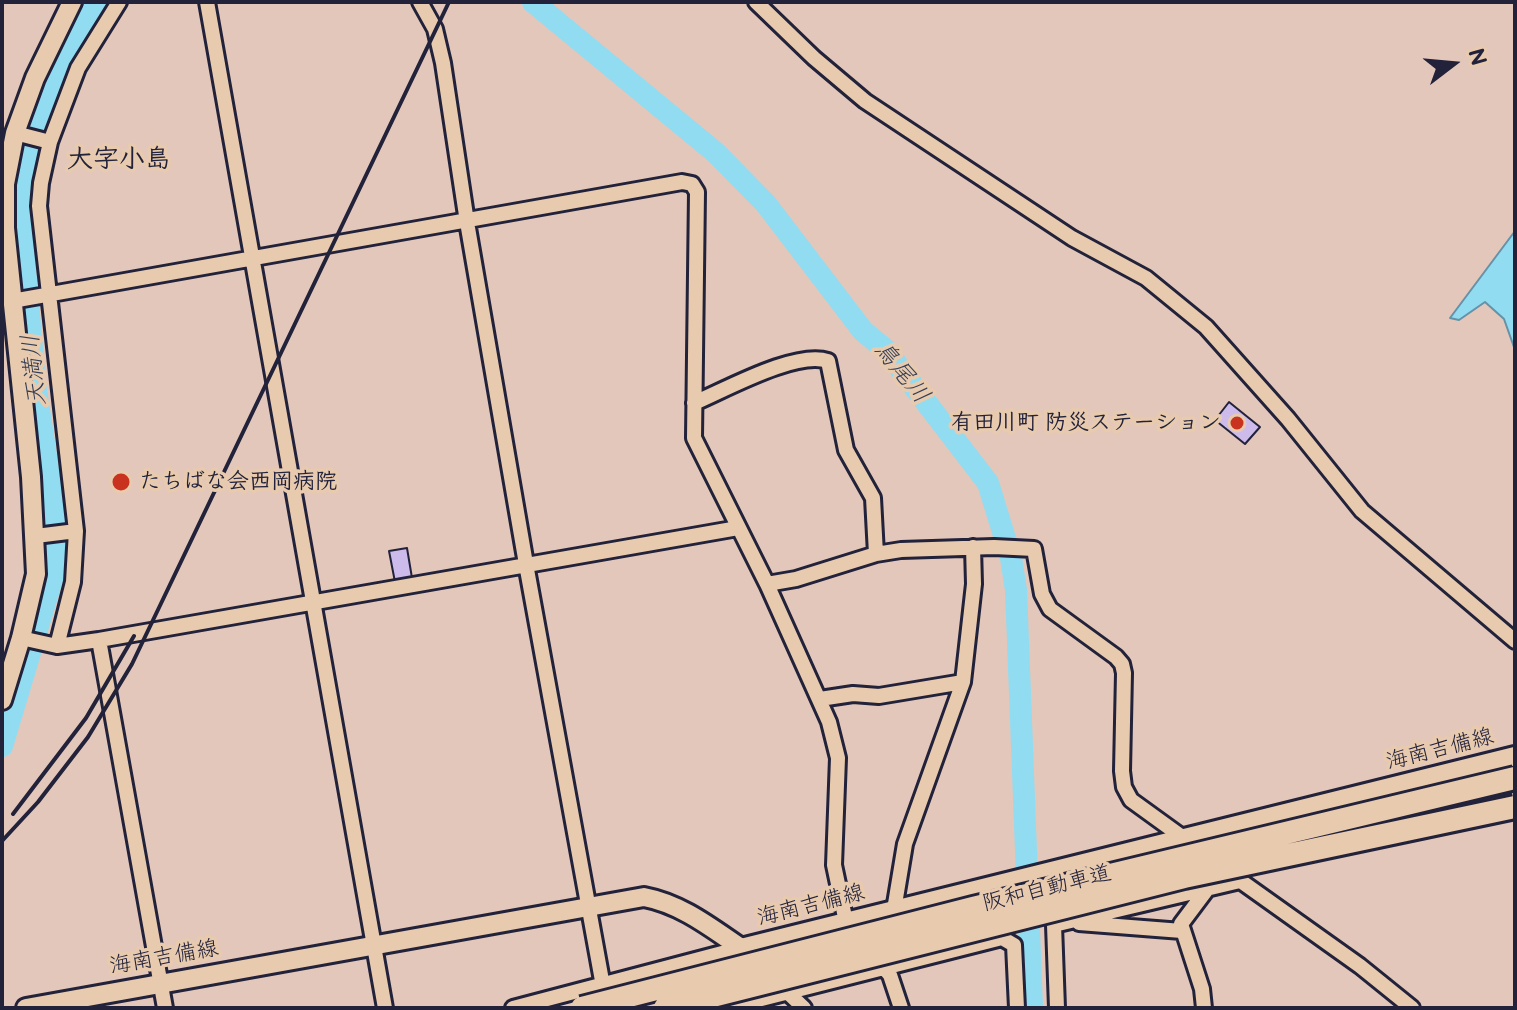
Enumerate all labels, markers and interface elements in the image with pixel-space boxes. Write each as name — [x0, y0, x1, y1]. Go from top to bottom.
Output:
north arrow — [1413, 24, 1493, 104]
text: N — [1461, 46, 1492, 69]
district label: 大字小島 — [67, 144, 171, 176]
water label: 天満川 — [17, 333, 53, 407]
water label: 鳥尾川 — [867, 336, 935, 410]
place label: 有田川町 防災ステーション — [951, 410, 1221, 436]
marker: 有田川町 防災ステーション — [1228, 414, 1246, 432]
place label: たちばな会西岡病院 — [139, 469, 337, 495]
marker: たちばな会西岡病院 — [110, 471, 132, 493]
street label: 海南吉備線 — [1383, 724, 1497, 776]
street label: 阪和自動車道 — [980, 860, 1114, 918]
street label: 海南吉備線 — [754, 880, 868, 932]
street label: 海南吉備線 — [108, 935, 220, 981]

